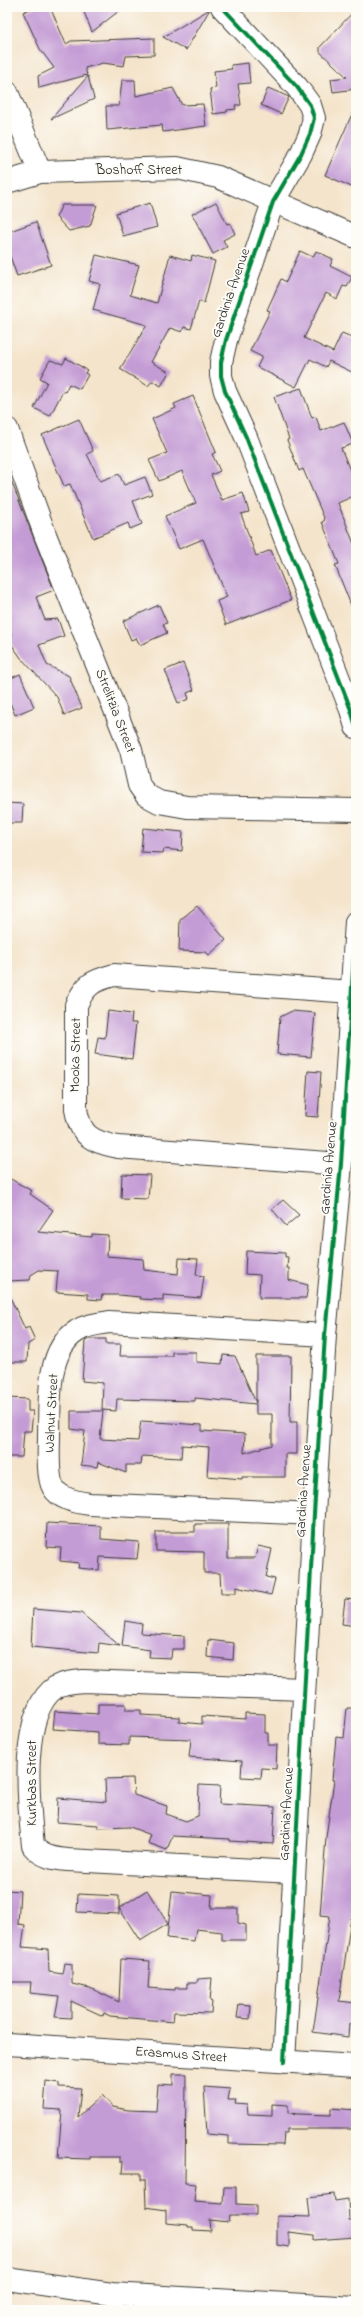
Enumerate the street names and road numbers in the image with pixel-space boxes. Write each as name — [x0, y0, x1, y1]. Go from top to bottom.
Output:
street label: Boshoff Street — [95, 160, 183, 181]
street label: Gardinia Avenue — [206, 245, 256, 341]
street label: Strelitzia Street — [89, 666, 141, 756]
street label: Mooka Street — [65, 1017, 87, 1093]
street label: Gardinia Avenue — [314, 1120, 344, 1215]
street label: Walnut Street — [39, 1373, 65, 1453]
street label: Gardinia Avenue — [290, 1443, 318, 1538]
street label: Kurkbas Street — [22, 1740, 43, 1826]
street label: Gardinia Avenue — [274, 1766, 300, 1861]
street label: Erasmus Street — [134, 2041, 228, 2069]

